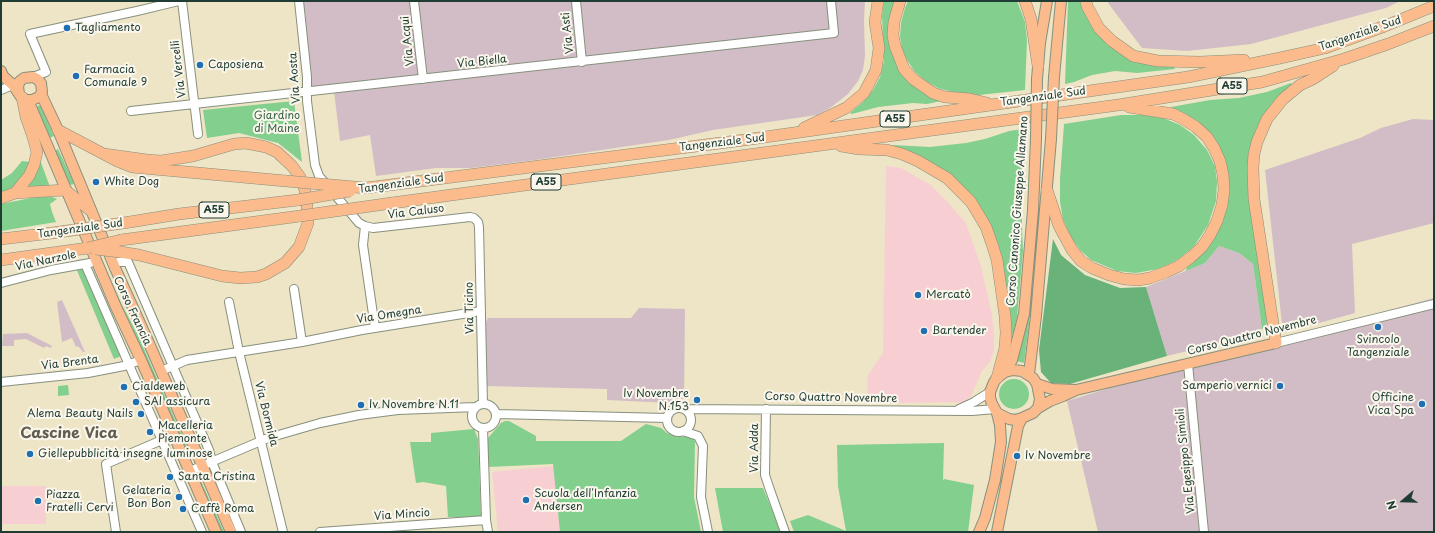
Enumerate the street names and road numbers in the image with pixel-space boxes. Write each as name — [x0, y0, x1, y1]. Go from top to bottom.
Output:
street label: Via Asti — [559, 12, 577, 54]
street label: Tangenziale Sud — [1317, 14, 1403, 54]
street label: Via Acqui — [399, 15, 417, 67]
street label: Via Vercelli — [169, 39, 189, 99]
street label: Via Aosta — [287, 52, 303, 104]
street label: Via Biella — [456, 53, 508, 71]
road number: A55 — [1217, 78, 1247, 94]
street label: Tangenziale Sud — [999, 84, 1087, 110]
road number: A55 — [880, 111, 910, 127]
street label: Corso Canonico Giuseppe Allamano — [1005, 116, 1031, 306]
street label: Tangenziale Sud — [678, 131, 766, 155]
street label: Tangenziale Sud — [357, 171, 445, 197]
road number: A55 — [531, 174, 561, 190]
road number: A55 — [199, 202, 229, 218]
street label: Via Caluso — [387, 202, 445, 222]
street label: Tangenziale Sud — [36, 216, 124, 242]
street label: Via Narzole — [14, 248, 78, 274]
street label: Corso Francia — [110, 274, 154, 348]
street label: Via Ticino — [463, 282, 477, 334]
street label: Via Omegna — [356, 303, 422, 327]
street label: Corso Quattro Novembre — [1186, 314, 1318, 358]
street label: Via Brenta — [41, 353, 99, 373]
street label: Via Bormida — [252, 380, 280, 448]
street label: Corso Quattro Novembre — [765, 390, 897, 406]
street label: Via Egesippo Simioli — [1174, 408, 1198, 514]
street label: Via Adda — [748, 423, 762, 473]
street label: Via Mincio — [374, 506, 430, 524]

